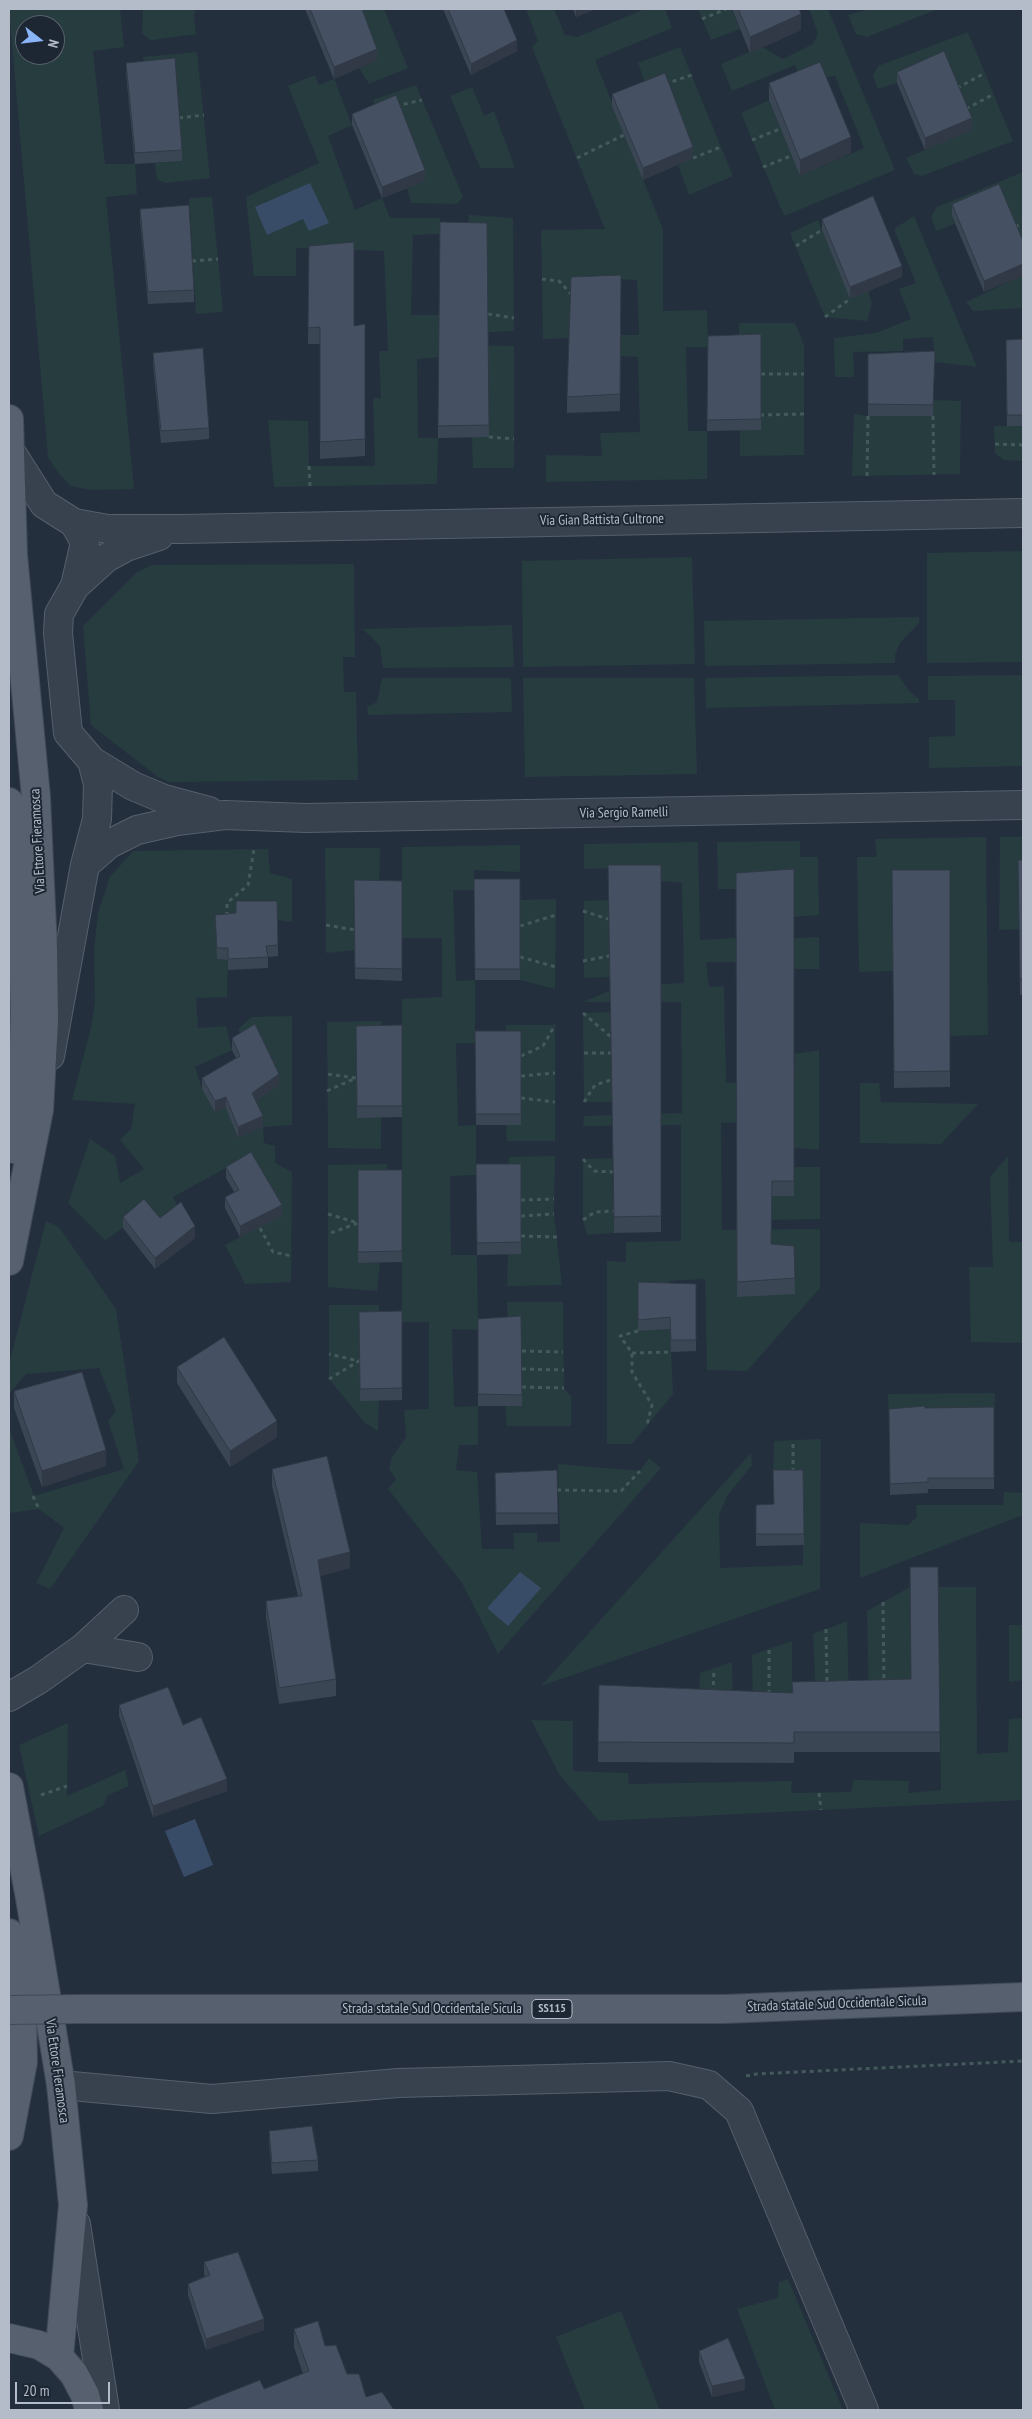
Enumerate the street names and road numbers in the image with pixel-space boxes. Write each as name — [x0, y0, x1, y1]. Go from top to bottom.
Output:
street label: Via Gian Battista Cultrone — [540, 511, 664, 529]
street label: Via Ettore Fieramosca — [27, 788, 49, 894]
street label: Via Sergio Ramelli — [580, 804, 668, 822]
street label: Strada statale Sud Occidentale Sicula — [747, 1992, 927, 2016]
road number: SS115 — [532, 2000, 572, 2018]
street label: Strada statale Sud Occidentale Sicula — [342, 2001, 522, 2017]
street label: Via Ettore Fieramosca — [41, 2018, 73, 2124]

